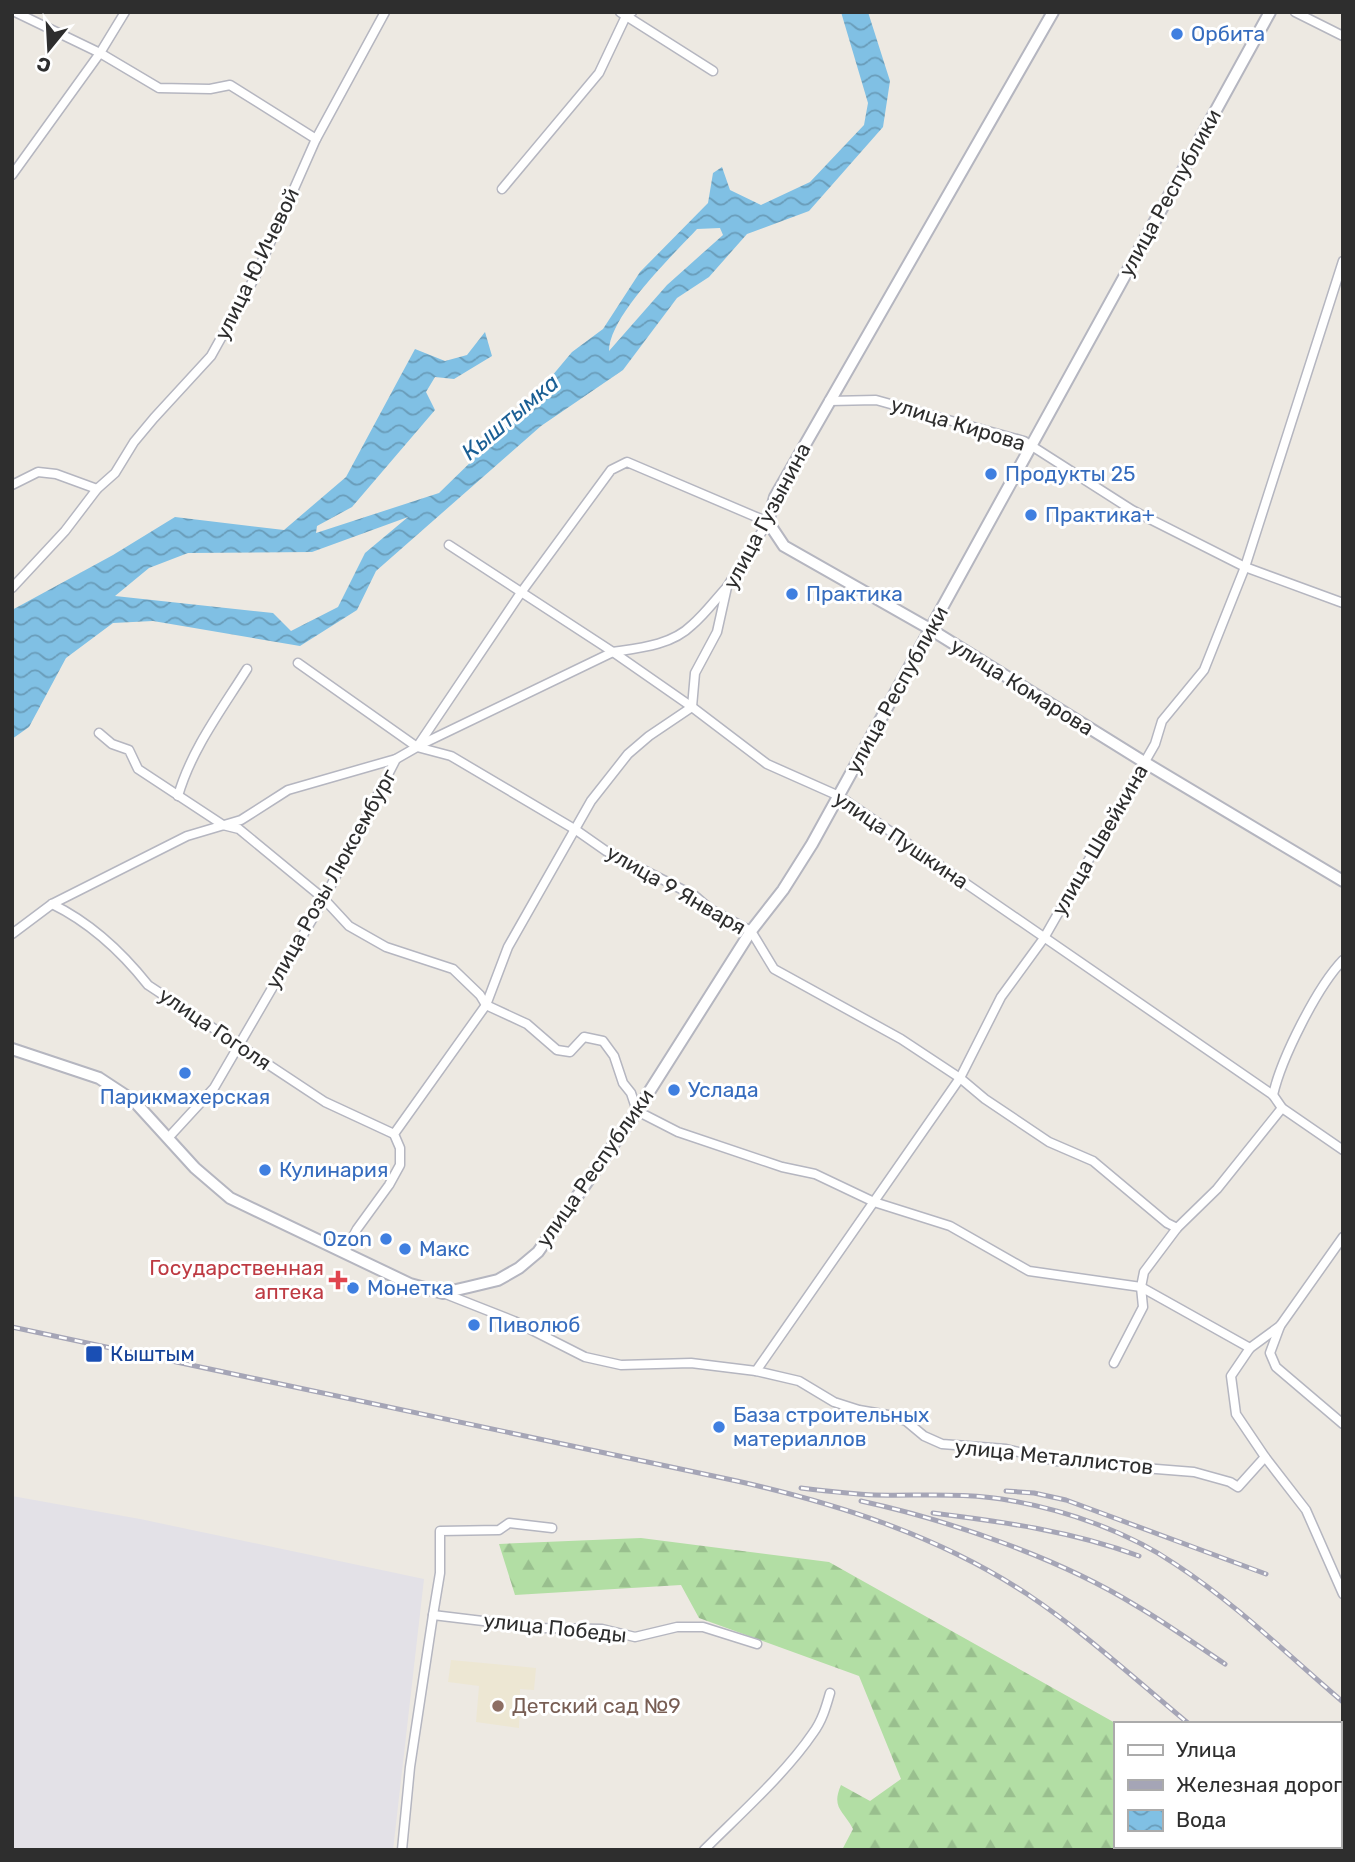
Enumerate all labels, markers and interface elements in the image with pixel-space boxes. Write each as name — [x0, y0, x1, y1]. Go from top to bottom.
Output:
north arrow — [14, 14, 84, 84]
place label: Орбита — [1191, 21, 1265, 46]
marker: Орбита — [1169, 26, 1185, 42]
text: С — [34, 52, 54, 78]
street label: улица Республики — [1113, 105, 1226, 281]
street label: улица Ю.Ичевой — [209, 184, 304, 344]
water label: Кыштымка — [456, 368, 564, 466]
street label: улица Кирова — [888, 391, 1029, 456]
street label: улица Гузынина — [718, 438, 816, 593]
place label: Продукты 25 — [1005, 461, 1136, 486]
marker: Продукты 25 — [983, 466, 999, 482]
place label: Практика+ — [1045, 502, 1155, 527]
marker: Практика+ — [1023, 507, 1039, 523]
place label: Практика — [806, 581, 903, 606]
marker: Практика — [784, 586, 800, 602]
street label: улица Республики — [840, 602, 953, 778]
street label: улица Комарова — [946, 632, 1099, 741]
street label: улица Швейкина — [1046, 760, 1153, 920]
street label: улица Розы Люксембург — [260, 765, 401, 993]
street label: улица Пушкина — [829, 785, 973, 894]
street label: улица 9 Января — [602, 839, 751, 940]
street label: улица Гоголя — [154, 982, 276, 1075]
marker: Парикмахерская — [177, 1065, 193, 1081]
place label: Услада — [688, 1077, 759, 1102]
marker: Услада — [666, 1082, 682, 1098]
place label: Парикмахерская — [100, 1084, 270, 1109]
street label: улица Республики — [531, 1084, 659, 1252]
place label: Кулинария — [279, 1157, 388, 1182]
marker: Кулинария — [257, 1162, 273, 1178]
place label: Ozon — [322, 1226, 372, 1251]
marker: Ozon — [378, 1231, 394, 1247]
place label: Макс — [419, 1236, 470, 1261]
marker: Макс — [397, 1241, 413, 1257]
place label: Государственная аптека — [149, 1255, 324, 1304]
marker: Государственная аптека — [330, 1272, 346, 1288]
place label: Монетка — [367, 1275, 454, 1300]
marker: Монетка — [345, 1280, 361, 1296]
place label: Пиволюб — [488, 1312, 581, 1337]
marker: Пиволюб — [466, 1317, 482, 1333]
place label: Кыштым — [110, 1341, 195, 1366]
marker: Кыштым — [84, 1344, 104, 1364]
place label: База cтроительных материаллов — [733, 1402, 929, 1451]
marker: База cтроительных материаллов — [711, 1419, 727, 1435]
street label: улица Металлистов — [953, 1434, 1155, 1479]
street label: улица Победы — [482, 1608, 628, 1647]
place label: Детский сад №9 — [512, 1693, 681, 1718]
marker: Детский сад №9 — [490, 1698, 506, 1714]
legend — [1114, 1722, 1341, 1848]
text: Улица — [1176, 1737, 1236, 1762]
text: Железная дорога — [1176, 1772, 1354, 1797]
text: Вода — [1176, 1807, 1226, 1832]

